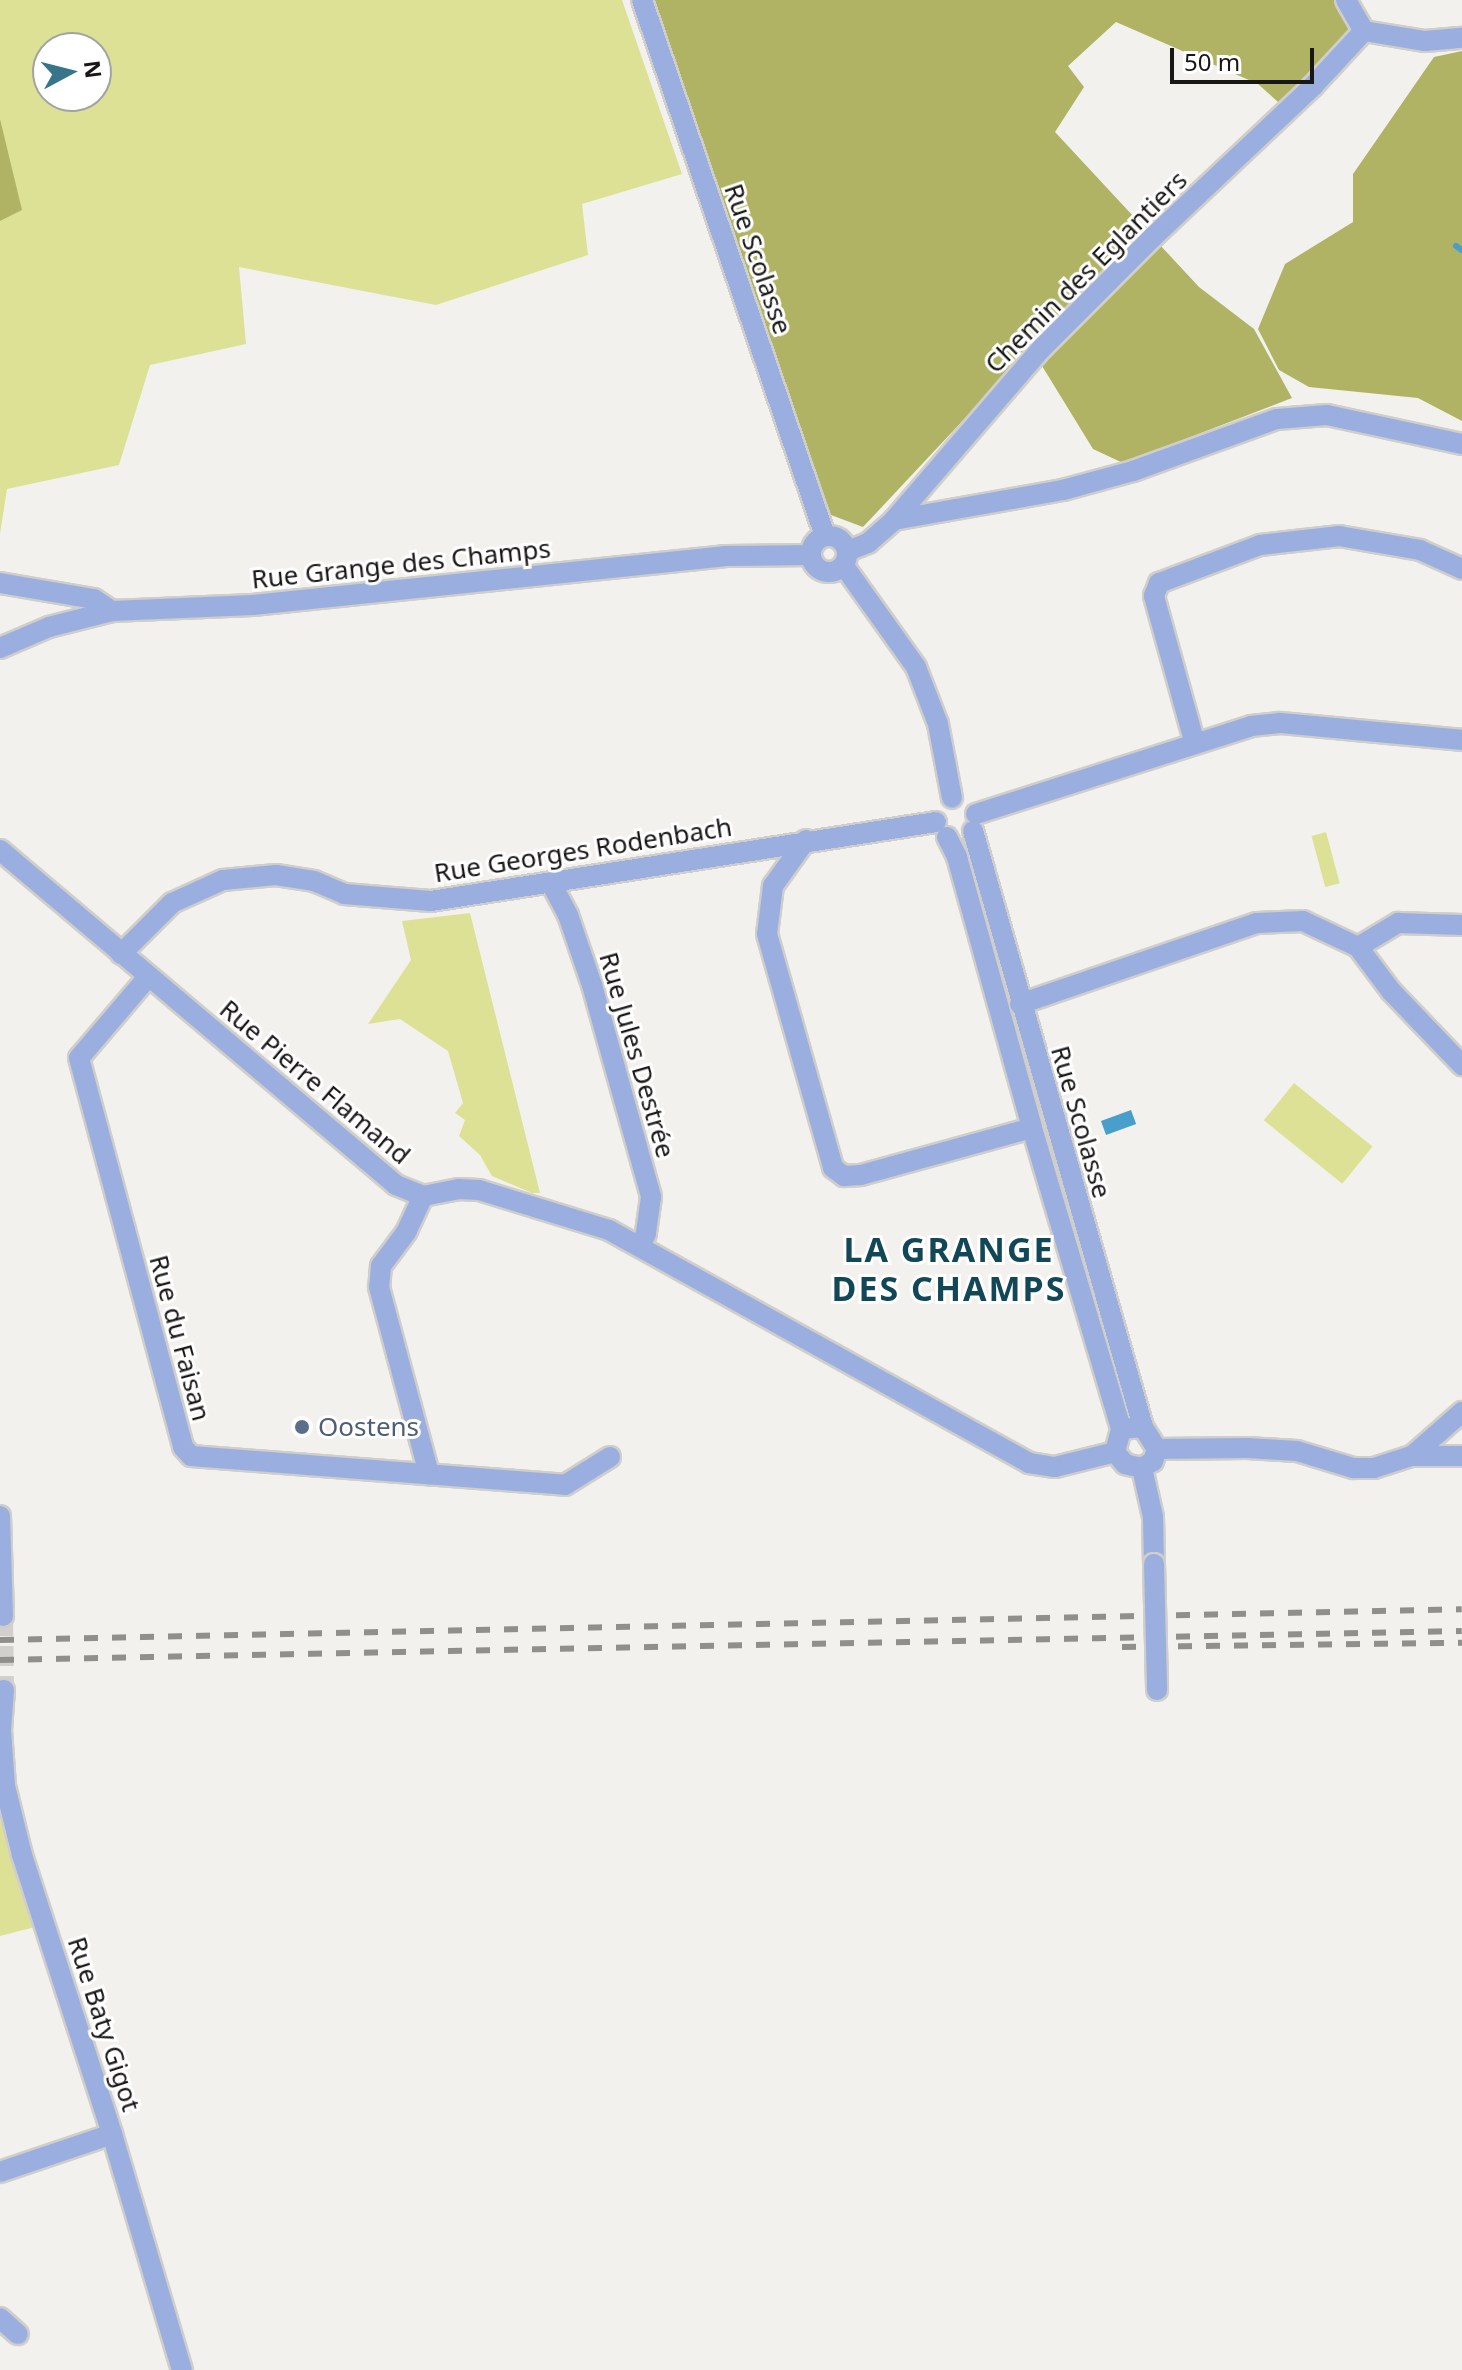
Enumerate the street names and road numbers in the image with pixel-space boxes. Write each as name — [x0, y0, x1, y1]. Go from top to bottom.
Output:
street label: Chemin des Eglantiers — [979, 165, 1193, 379]
street label: Rue Scolasse — [718, 180, 798, 338]
street label: Rue Grange des Champs — [250, 533, 552, 595]
street label: Rue Georges Rodenbach — [432, 811, 734, 889]
street label: Rue Jules Destrée — [593, 949, 681, 1161]
street label: Rue Pierre Flamand — [213, 993, 417, 1171]
street label: Rue Scolasse — [1044, 1042, 1118, 1202]
street label: Rue du Faisan — [143, 1252, 217, 1424]
street label: Rue Baty Gigot — [61, 1933, 147, 2115]

